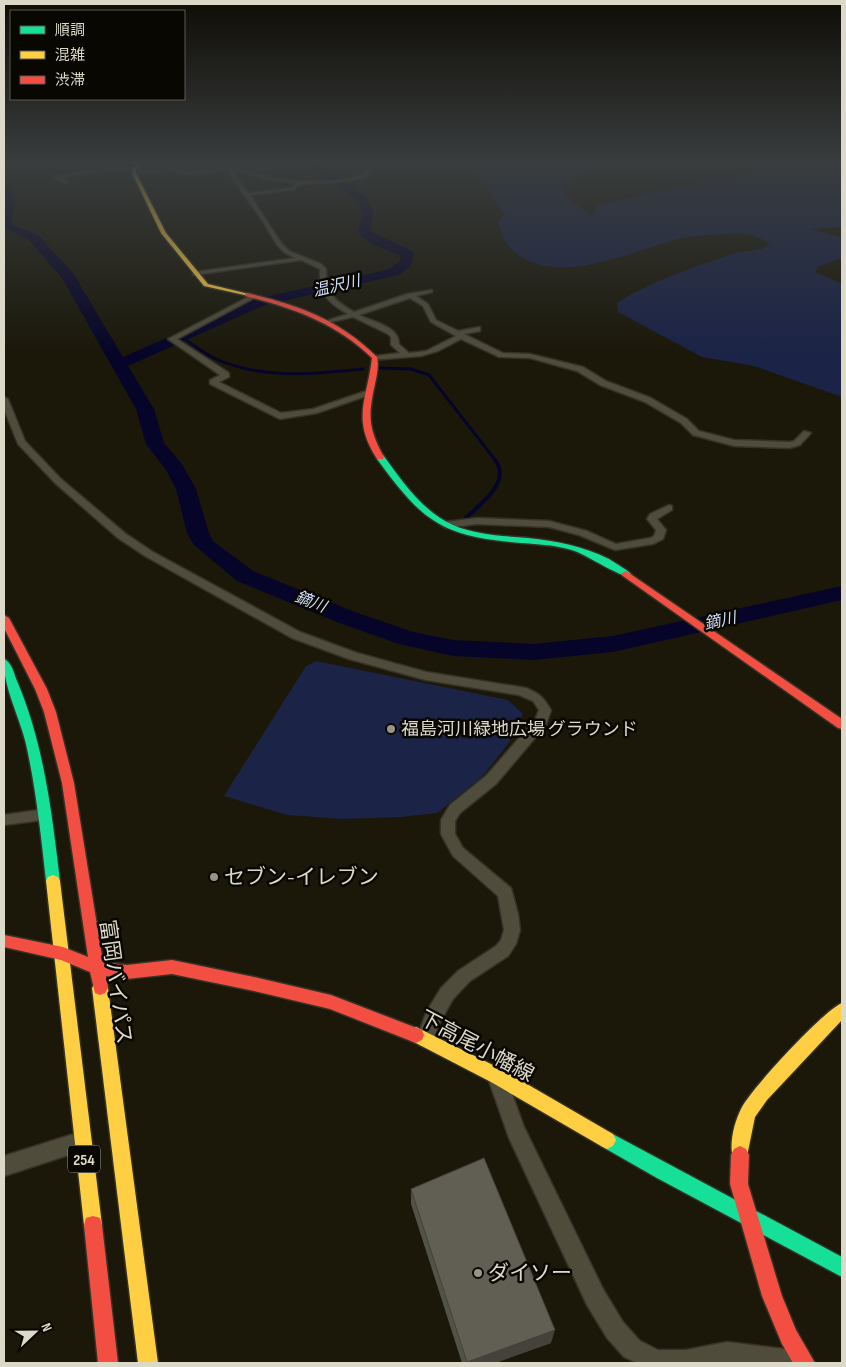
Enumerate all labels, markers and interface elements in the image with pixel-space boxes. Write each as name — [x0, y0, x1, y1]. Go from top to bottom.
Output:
legend — [10, 10, 185, 100]
text: 順調 — [55, 21, 85, 40]
text: 混雑 — [55, 46, 85, 65]
text: 渋滞 — [55, 71, 85, 90]
water label: 温沢川 — [311, 271, 364, 301]
water label: 鏑川 — [292, 588, 331, 618]
water label: 鏑川 — [703, 608, 740, 634]
place label: 福島河川緑地広場 グラウンド — [401, 719, 638, 740]
marker: 福島河川緑地広場 グラウンド — [385, 723, 397, 735]
place label: セブン-イレブン — [224, 865, 379, 890]
marker: セブン-イレブン — [208, 871, 220, 883]
street label: 富岡バイパス — [94, 918, 137, 1046]
street label: 下高尾小幡線 — [415, 1006, 538, 1087]
road number: 254 — [68, 1146, 100, 1172]
place label: ダイソー — [488, 1261, 572, 1286]
marker: ダイソー — [472, 1267, 484, 1279]
north arrow — [10, 1307, 60, 1357]
text: N — [37, 1321, 56, 1334]

